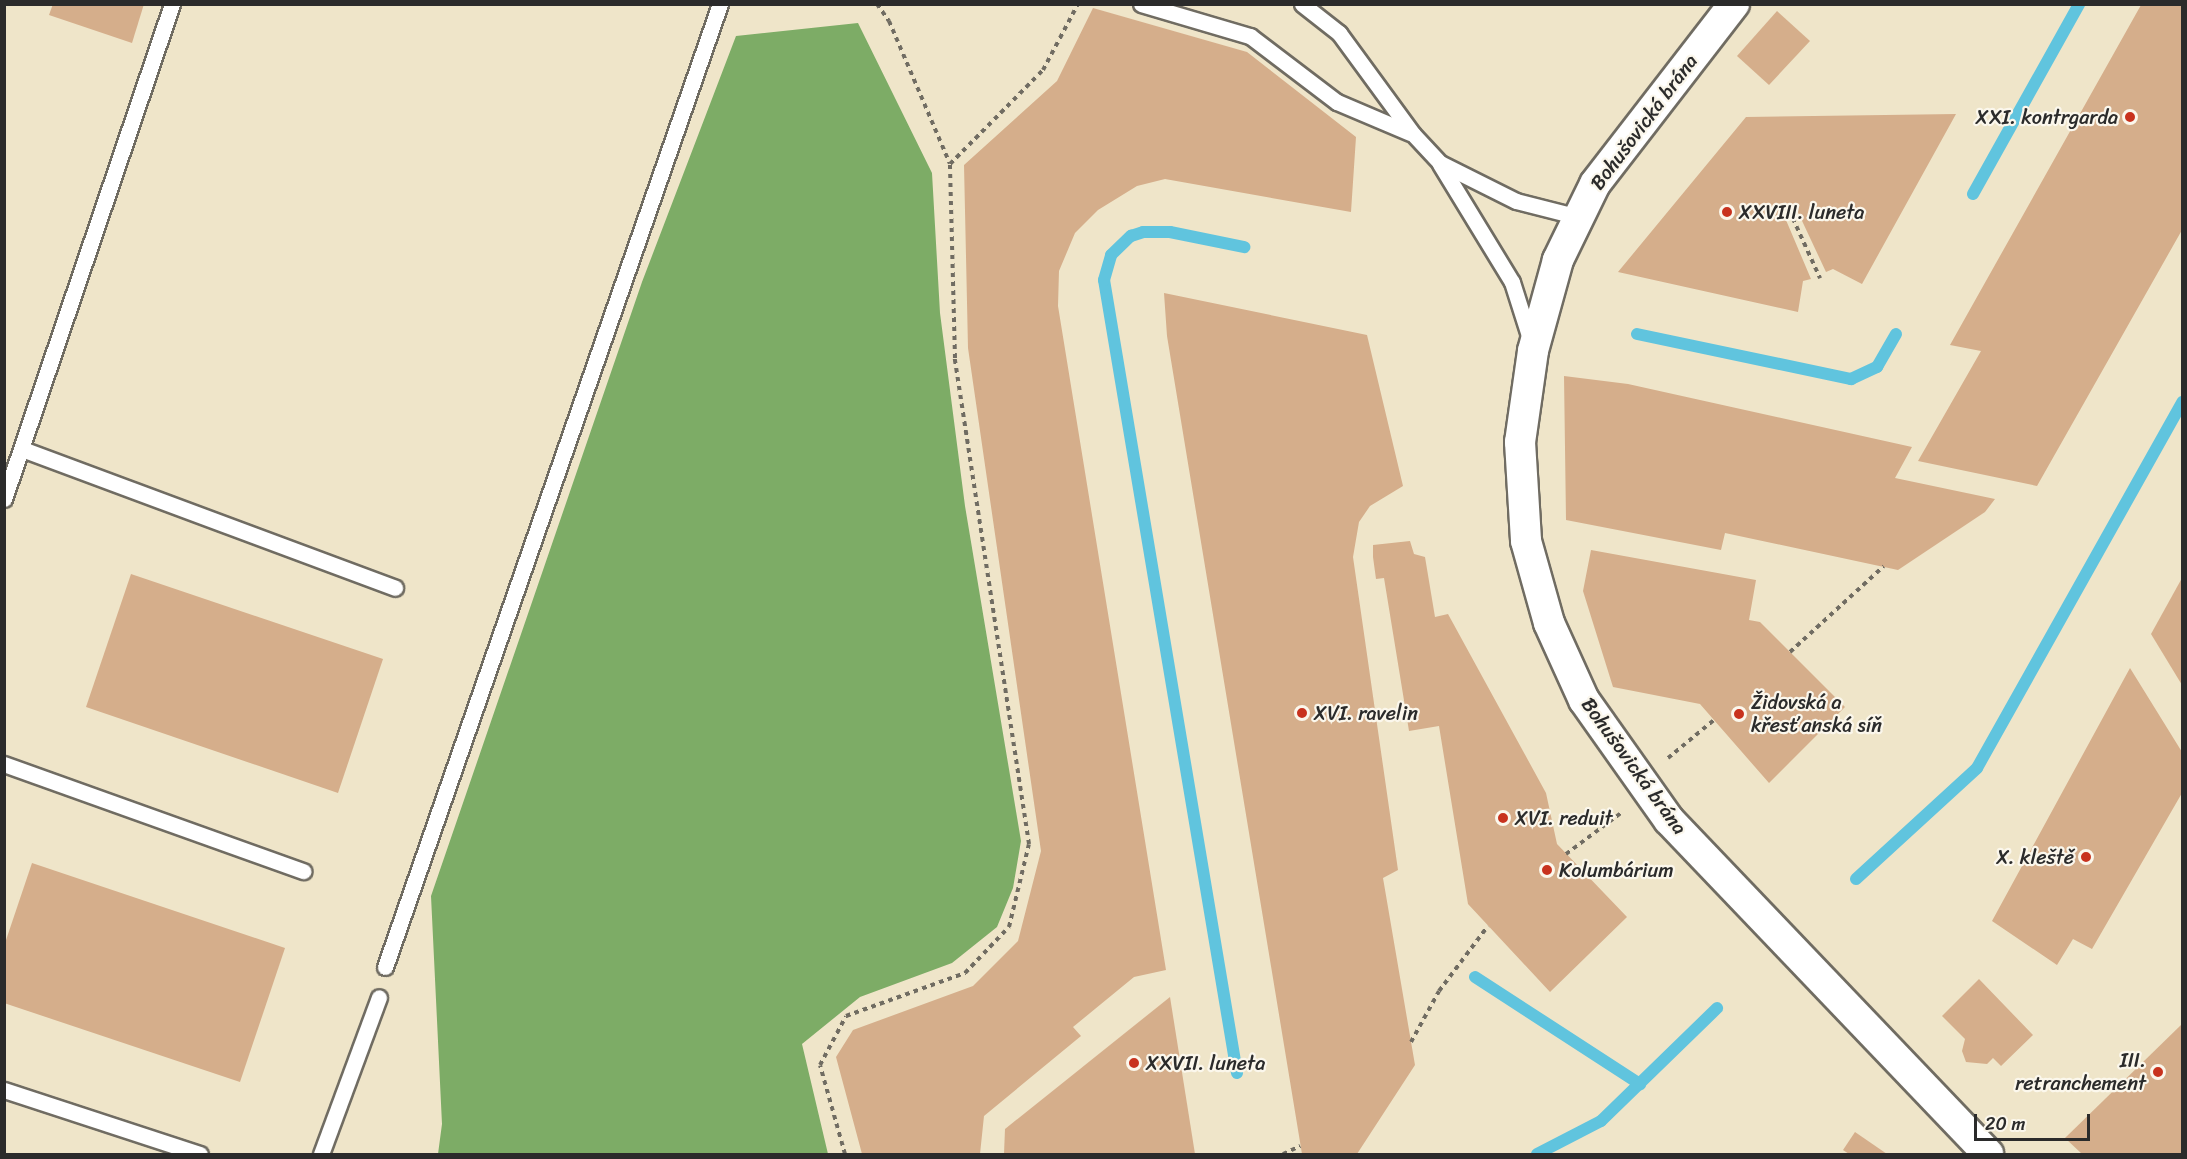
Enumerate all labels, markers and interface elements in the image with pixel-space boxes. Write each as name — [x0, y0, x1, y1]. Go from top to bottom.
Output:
street label: Bohušovická brána — [1585, 49, 1703, 195]
place label: XXI. kontrgarda — [1976, 105, 2118, 129]
marker: XXI. kontrgarda — [2123, 110, 2137, 124]
place label: XXVIII. luneta — [1739, 200, 1864, 224]
marker: XXVIII. luneta — [1720, 205, 1734, 219]
place label: Židovská a křesťanská síň — [1751, 690, 1883, 737]
street label: Bohušovická brána — [1576, 693, 1692, 839]
place label: XVI. ravelin — [1314, 701, 1418, 725]
marker: XVI. ravelin — [1295, 706, 1309, 720]
marker: Židovská a křesťanská síň — [1732, 707, 1746, 721]
place label: XVI. reduit — [1515, 806, 1613, 830]
marker: XVI. reduit — [1496, 811, 1510, 825]
place label: X. kleště — [1997, 845, 2074, 869]
marker: X. kleště — [2079, 850, 2093, 864]
place label: Kolumbárium — [1559, 858, 1674, 882]
marker: Kolumbárium — [1540, 863, 1554, 877]
place label: III. retranchement — [2015, 1048, 2146, 1095]
place label: XXVII. luneta — [1146, 1051, 1265, 1075]
marker: XXVII. luneta — [1127, 1056, 1141, 1070]
marker: III. retranchement — [2151, 1065, 2165, 1079]
scale bar — [1977, 1102, 2092, 1140]
text: 20 m — [1985, 1108, 2025, 1140]

